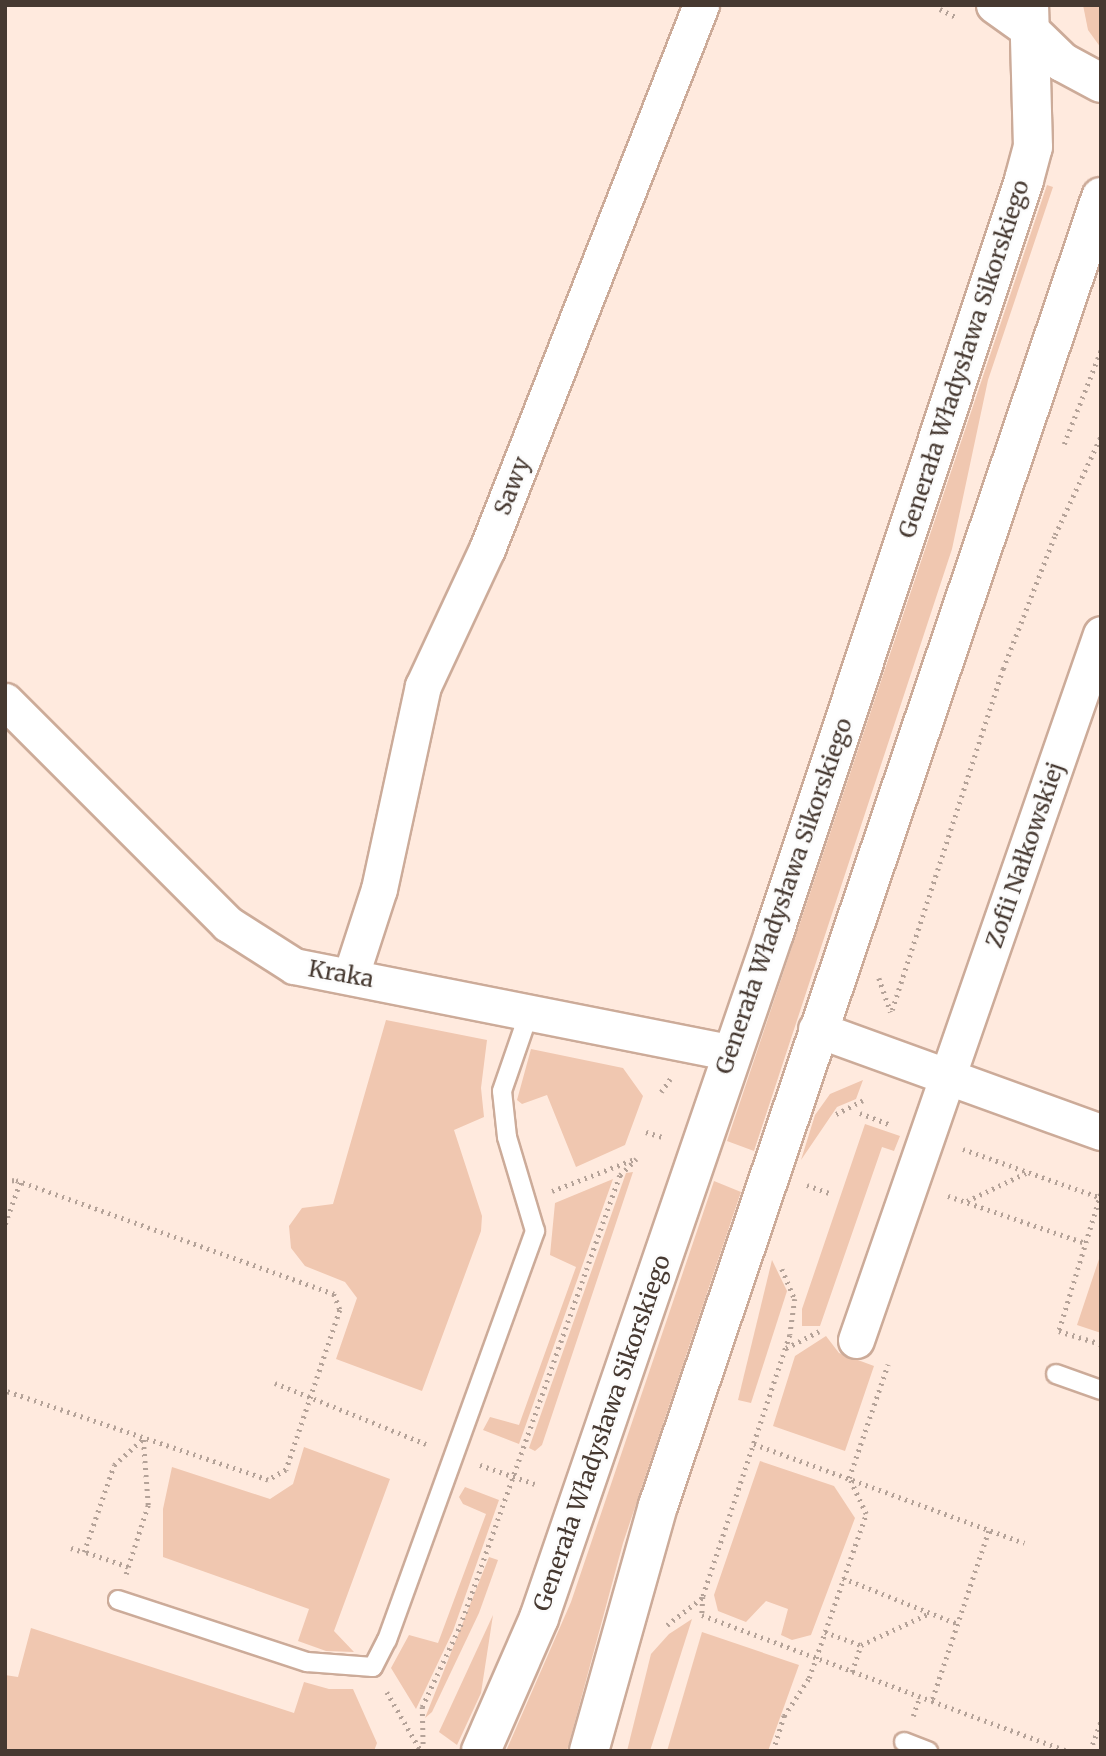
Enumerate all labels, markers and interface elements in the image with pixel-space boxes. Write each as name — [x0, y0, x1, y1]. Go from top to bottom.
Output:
street label: Generała Władysława Sikorskiego — [893, 177, 1035, 541]
street label: Sawy — [488, 453, 536, 519]
street label: Generała Władysława Sikorskiego — [710, 714, 858, 1078]
street label: Zofii Nałkowskiej — [980, 759, 1070, 951]
street label: Kraka — [306, 955, 376, 993]
street label: Generała Władysława Sikorskiego — [528, 1251, 676, 1615]

